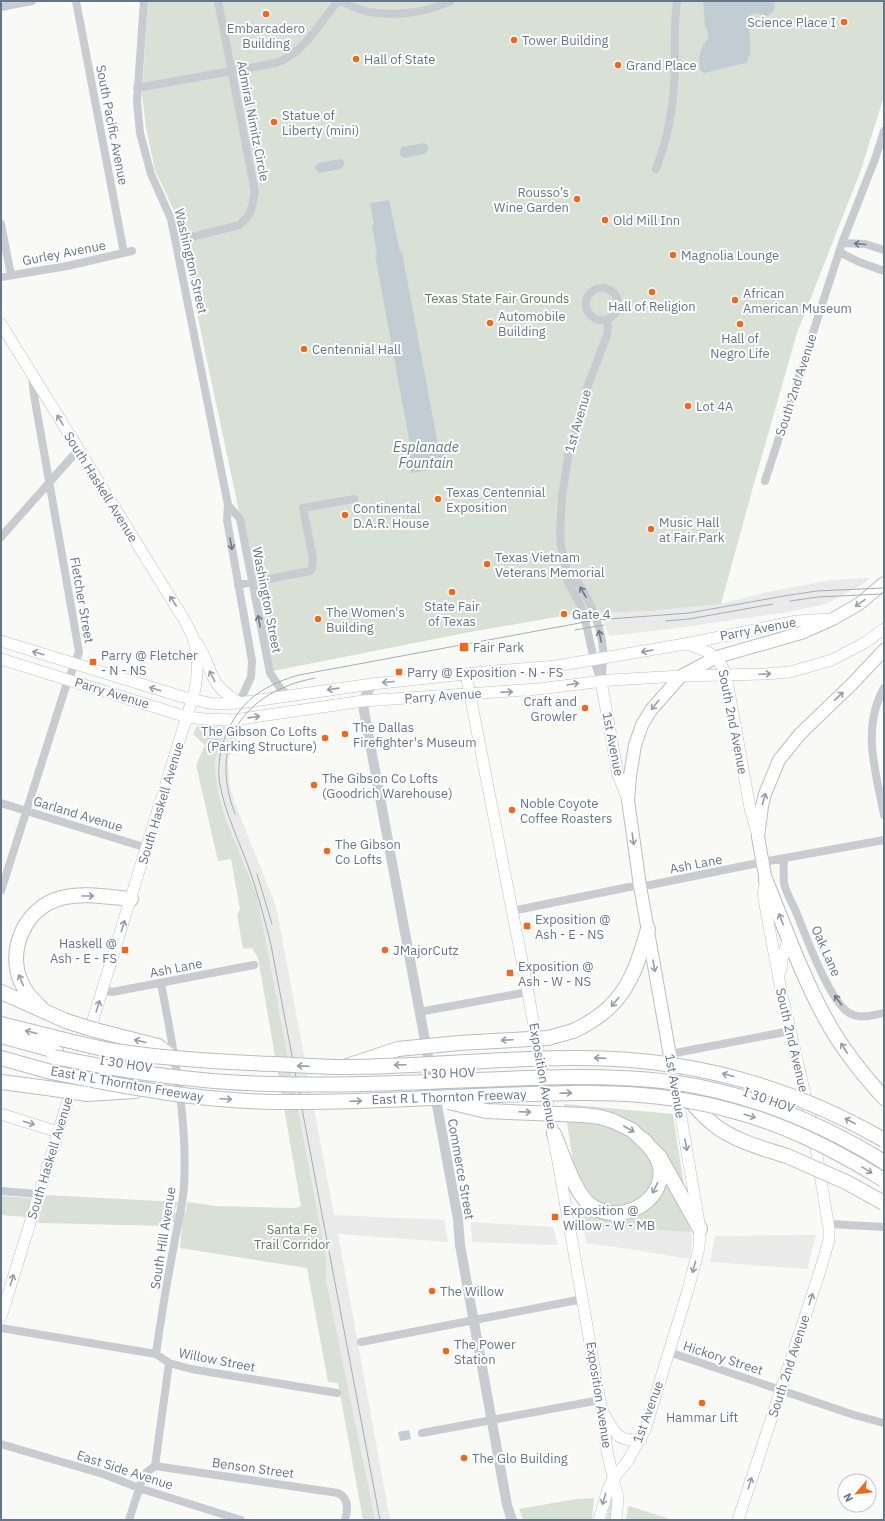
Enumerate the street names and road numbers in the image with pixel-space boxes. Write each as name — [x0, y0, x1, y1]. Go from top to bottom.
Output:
street label: Admiral Nimitz Circle — [233, 59, 273, 183]
street label: South Pacific Avenue — [92, 63, 132, 187]
street label: Washington Street — [171, 207, 211, 315]
street label: Gurley Avenue — [21, 237, 107, 269]
street label: South 2nd Avenue — [771, 332, 821, 438]
street label: 1st Avenue — [561, 387, 595, 455]
street label: South Haskell Avenue — [60, 429, 142, 545]
street label: Washington Street — [248, 546, 286, 654]
street label: Fletcher Street — [66, 556, 98, 644]
street label: Parry Avenue — [718, 613, 798, 645]
street label: South 2nd Avenue — [715, 668, 751, 776]
street label: Parry Avenue — [73, 674, 151, 712]
street label: Parry Avenue — [404, 685, 482, 707]
street label: 1st Avenue — [598, 710, 628, 778]
street label: South Haskell Avenue — [134, 740, 188, 866]
street label: Garland Avenue — [31, 792, 125, 836]
street label: Ash Lane — [668, 851, 724, 877]
street label: Oak Lane — [807, 923, 845, 979]
street label: Ash Lane — [148, 955, 204, 981]
street label: South 2nd Avenue — [772, 986, 812, 1094]
street label: Exposition Avenue — [525, 1022, 561, 1130]
street label: I 30 HOV — [98, 1051, 154, 1077]
street label: 1st Avenue — [661, 1052, 689, 1120]
street label: East R L Thornton Freeway — [49, 1062, 205, 1106]
street label: I 30 HOV — [422, 1064, 476, 1082]
street label: I 30 HOV — [741, 1083, 797, 1117]
street label: East R L Thornton Freeway — [371, 1086, 527, 1108]
street label: South Haskell Avenue — [23, 1095, 77, 1221]
street label: Commerce Street — [444, 1117, 478, 1221]
street label: South Hill Avenue — [147, 1186, 179, 1290]
street label: South 2nd Avenue — [764, 1313, 814, 1419]
street label: Hickory Street — [681, 1337, 765, 1379]
street label: Exposition Avenue — [582, 1341, 616, 1449]
street label: Willow Street — [177, 1344, 257, 1376]
street label: 1st Avenue — [629, 1379, 667, 1445]
street label: East Side Avenue — [75, 1446, 175, 1494]
street label: Benson Street — [211, 1454, 295, 1482]

